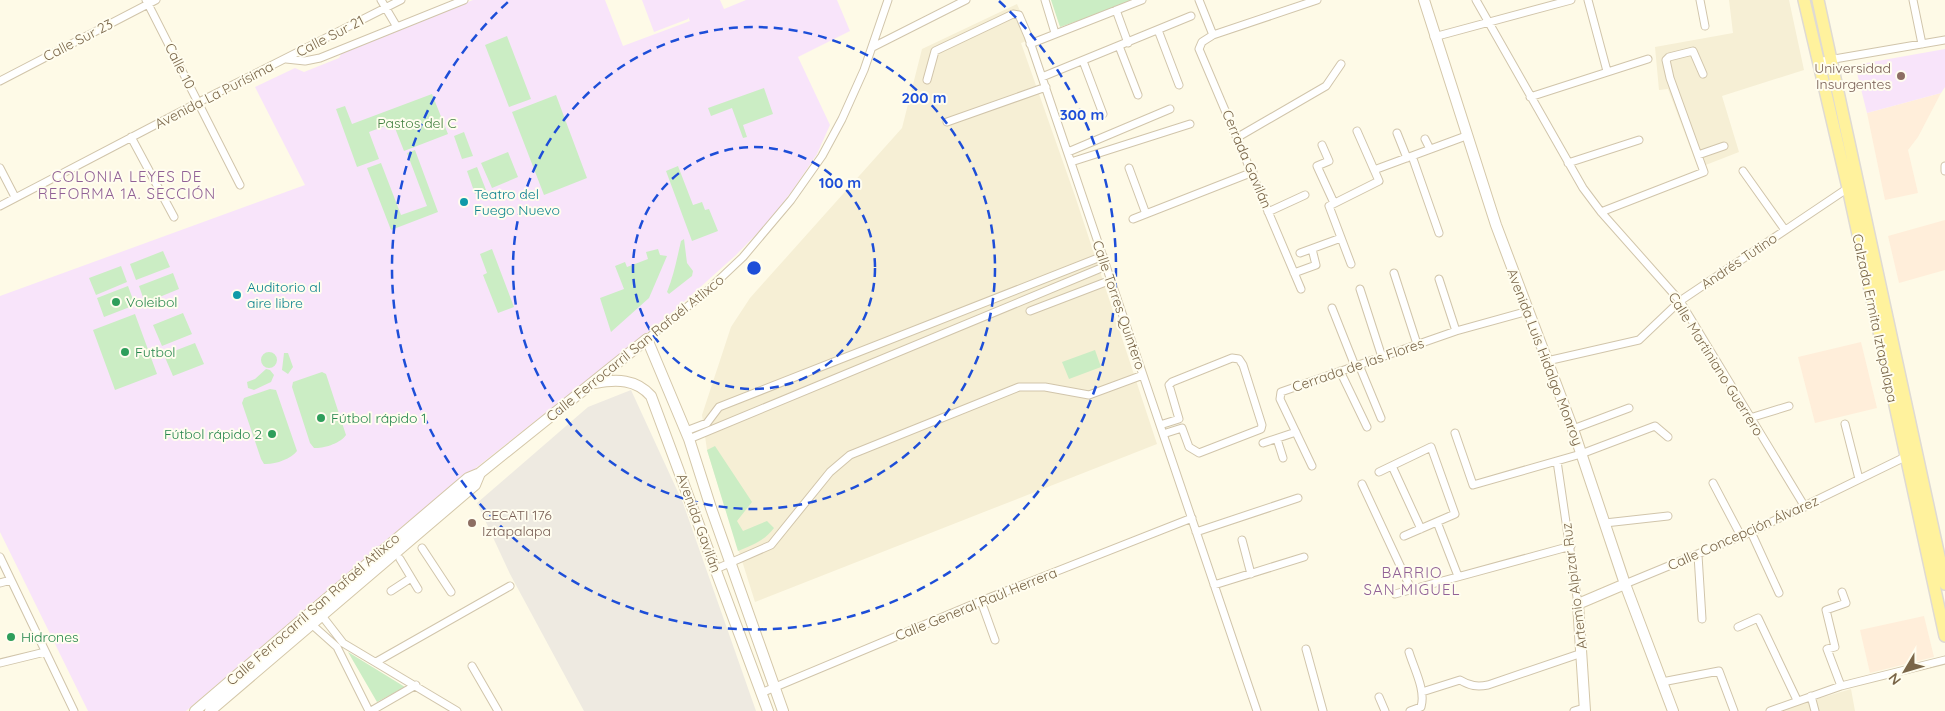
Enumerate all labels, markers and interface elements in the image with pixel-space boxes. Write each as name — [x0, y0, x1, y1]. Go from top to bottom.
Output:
street label: Calle Sur 21 — [293, 11, 367, 61]
street label: Calle Sur 23 — [40, 15, 116, 65]
street label: Calle 10 — [161, 40, 199, 92]
street label: Avenida La Purísima — [152, 57, 276, 133]
place label: Universidad Insurgentes — [1814, 59, 1891, 93]
marker: Universidad Insurgentes — [1895, 70, 1907, 82]
text: 200 m — [902, 88, 947, 107]
text: 300 m — [1060, 105, 1104, 124]
street label: Cerrada Gavilán — [1218, 107, 1276, 211]
park label: Pastos del C — [377, 114, 457, 132]
district label: COLONIA LEYES DE REFORMA 1A. SECCIÓN — [38, 167, 216, 203]
text: 100 m — [819, 173, 861, 192]
place label: Teatro del Fuego Nuevo — [474, 185, 560, 219]
marker: Teatro del Fuego Nuevo — [458, 196, 470, 208]
street label: Andrés Tutino — [1697, 229, 1781, 293]
street label: Calzada Ermita Iztapalapa — [1848, 232, 1902, 404]
street label: Calle Torres Quintero — [1088, 238, 1150, 372]
centre of rings — [745, 259, 763, 277]
street label: Avenida Luis Hidalgo Monroy — [1503, 266, 1587, 448]
street label: Calle Ferrocarril San Rafaél Atlixco — [542, 271, 728, 425]
place label: Auditorio al aire libre — [247, 278, 321, 312]
marker: Auditorio al aire libre — [231, 289, 243, 301]
street label: Calle Martiniano Guerrero — [1664, 289, 1768, 439]
place label: Voleibol — [126, 293, 178, 311]
marker: Voleibol — [110, 296, 122, 308]
street label: Cerrada de las Flores — [1290, 334, 1426, 396]
place label: Futbol — [135, 343, 176, 361]
marker: Futbol — [119, 346, 131, 358]
place label: Fútbol rápido 1 — [331, 409, 427, 427]
marker: Fútbol rápido 1 — [315, 412, 327, 424]
place label: Fútbol rápido 2 — [164, 425, 262, 443]
marker: Fútbol rápido 2 — [266, 428, 278, 440]
street label: Avenida Gavilán — [673, 471, 725, 575]
street label: Calle Concepción Álvarez — [1665, 491, 1821, 574]
place label: CECATI 176 Iztapalapa — [482, 506, 552, 540]
marker: CECATI 176 Iztapalapa — [466, 517, 478, 529]
street label: Artemio Alpizar Ruz — [1557, 522, 1591, 650]
street label: Calle Ferrocarril San Rafaél Atlixco — [223, 529, 403, 689]
street label: Calle General Raúl Herrera — [892, 563, 1060, 645]
district label: BARRIO SAN MIGUEL — [1364, 563, 1460, 599]
place label: Hidrones — [21, 628, 79, 646]
marker: Hidrones — [5, 631, 17, 643]
north arrow — [1880, 646, 1930, 696]
text: N — [1884, 669, 1905, 689]

